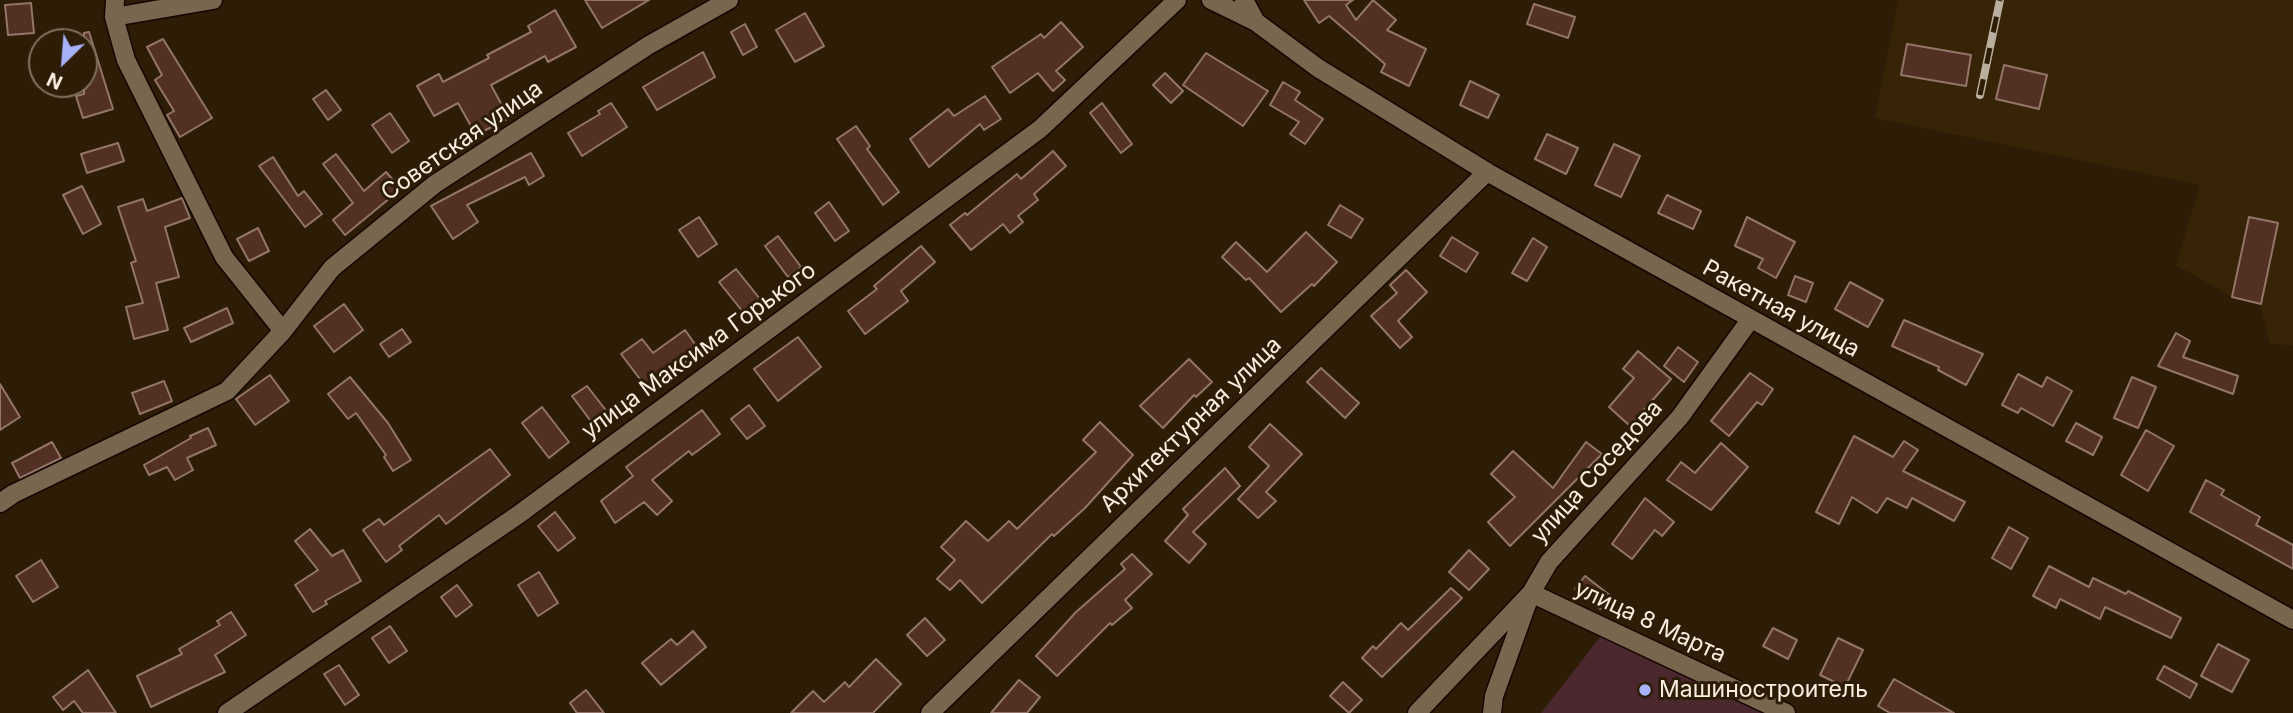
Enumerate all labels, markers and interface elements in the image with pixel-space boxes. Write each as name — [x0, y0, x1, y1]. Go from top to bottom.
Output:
north arrow — [28, 28, 98, 98]
text: N — [43, 67, 66, 94]
street label: Советская улица — [376, 75, 548, 207]
street label: Ракетная улица — [1698, 254, 1864, 364]
street label: улица Максима Горького — [577, 257, 821, 445]
street label: Архитектурная улица — [1095, 331, 1287, 519]
street label: улица Соседова — [1525, 395, 1669, 549]
street label: улица 8 Марта — [1570, 575, 1730, 669]
place label: Машиностроитель — [1659, 676, 1868, 704]
marker: Машиностроитель — [1637, 682, 1653, 698]

